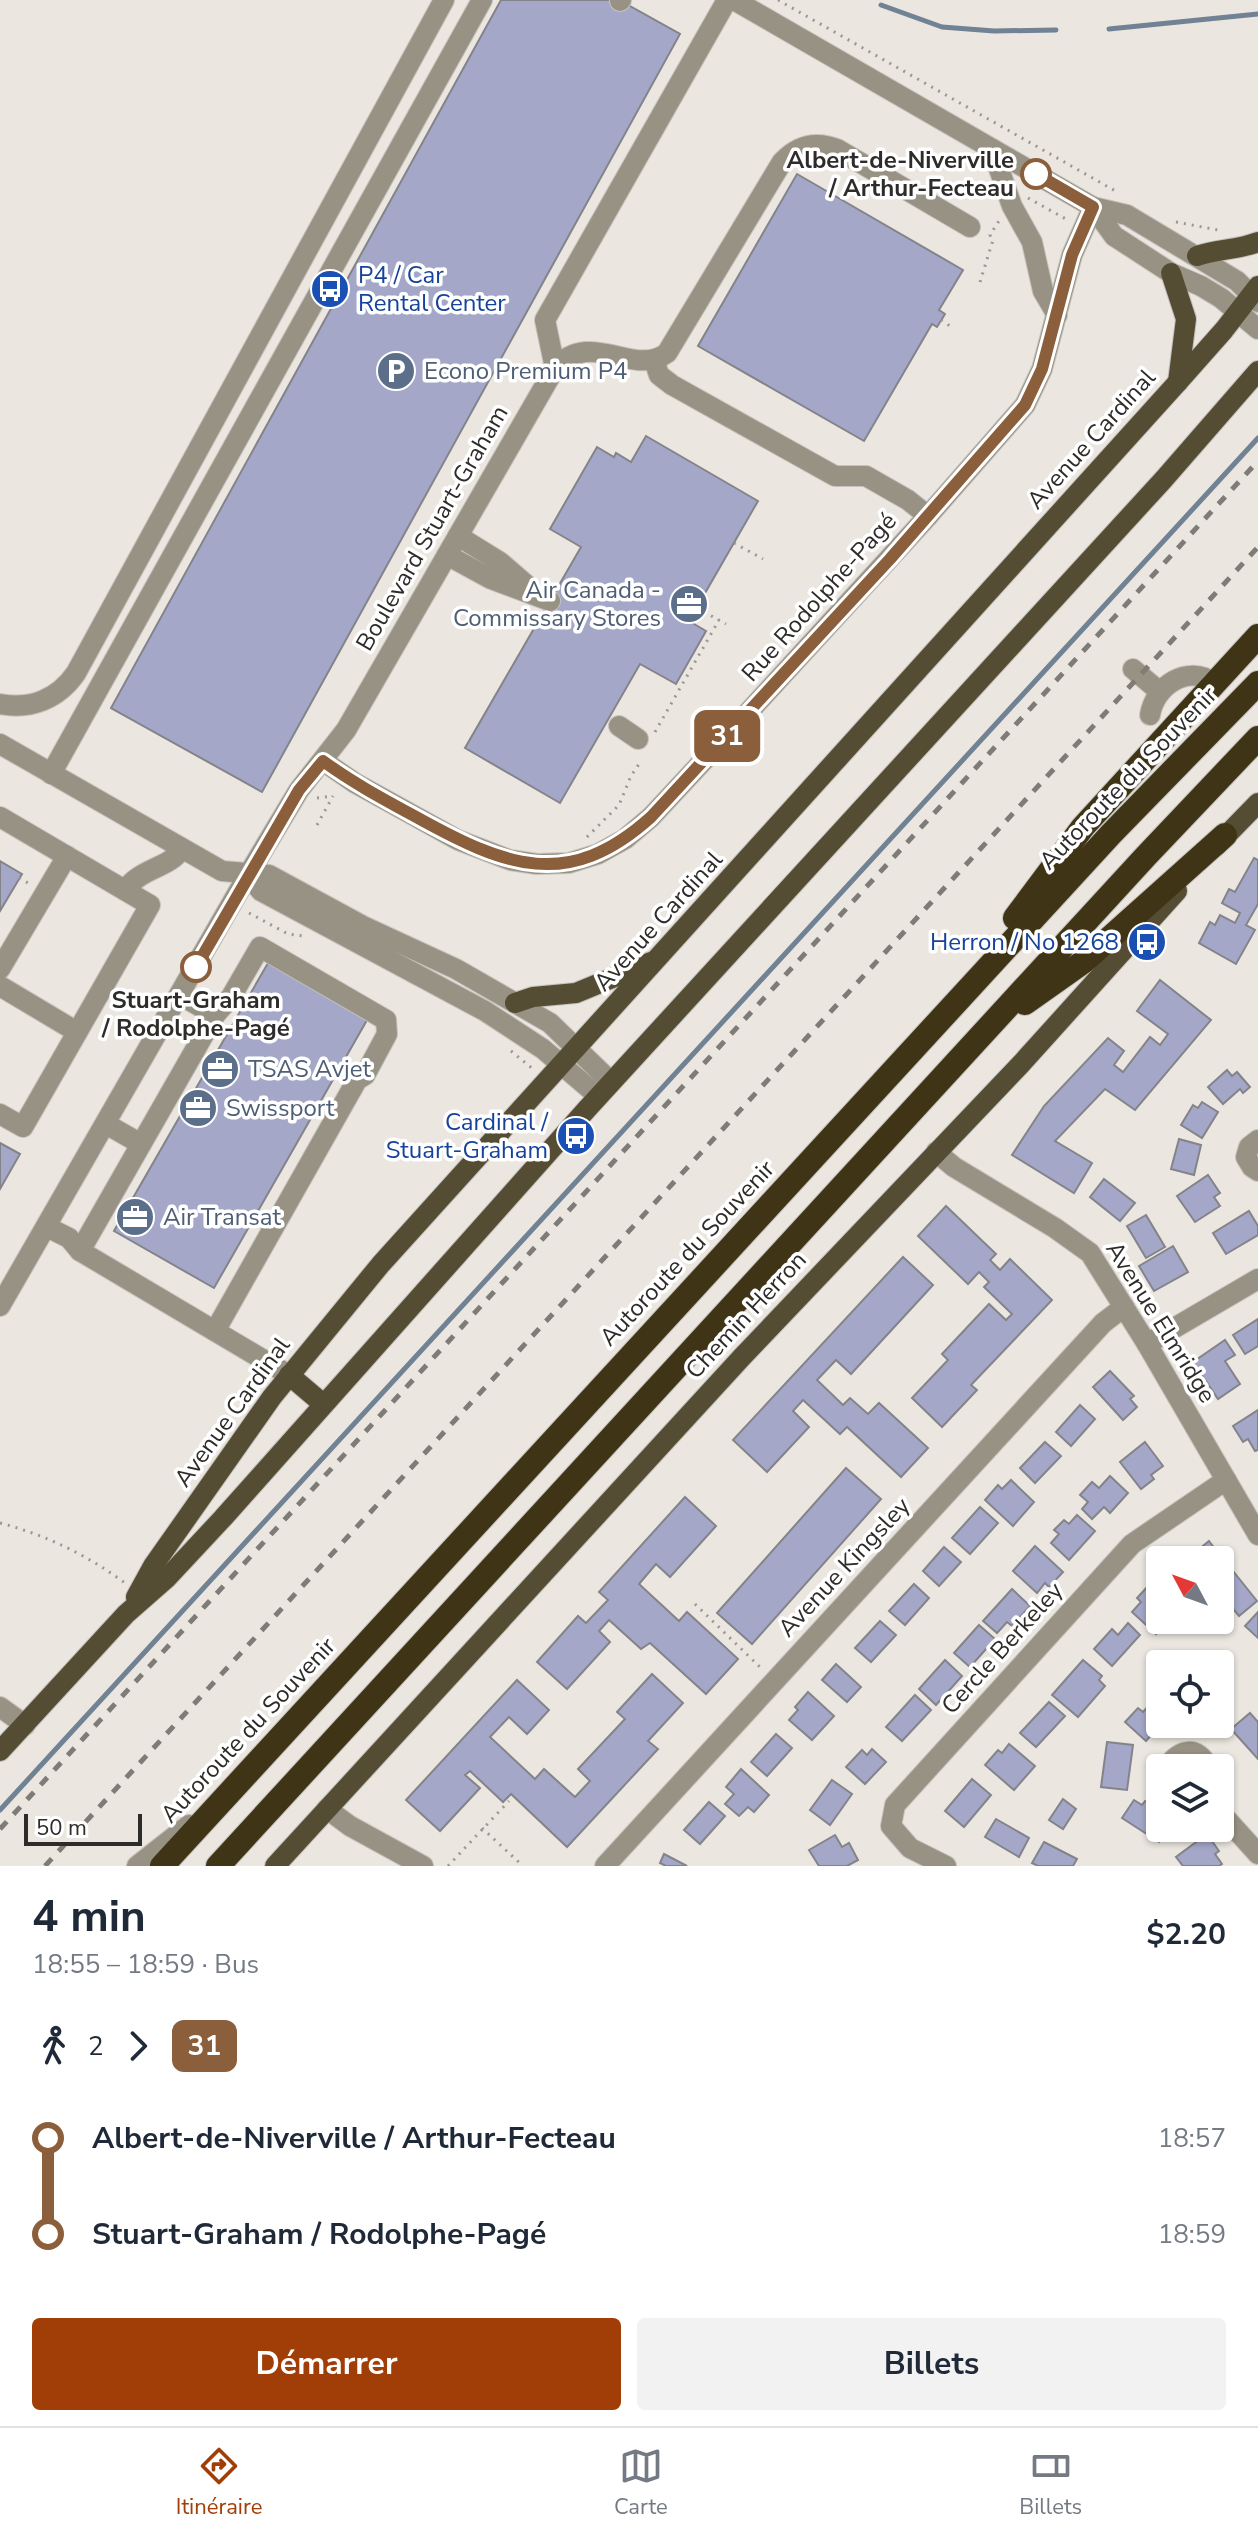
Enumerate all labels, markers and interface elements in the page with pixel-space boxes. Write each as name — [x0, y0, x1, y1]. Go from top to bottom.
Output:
place label: Albert-de-Niverville / Arthur-Fecteau — [786, 144, 1014, 204]
marker: Albert-de-Niverville / Arthur-Fecteau — [1021, 159, 1051, 189]
place label: P4 / Car Rental Center — [358, 259, 506, 319]
bus stop icon: P4 / Car Rental Center — [309, 268, 351, 310]
parking icon: Econo Premium P4 — [375, 350, 417, 392]
place label: Econo Premium P4 — [424, 355, 627, 387]
street label: Avenue Cardinal — [1020, 362, 1162, 516]
street label: Boulevard Stuart-Graham — [349, 399, 515, 657]
street label: Rue Rodolphe-Pagé — [734, 506, 904, 688]
place label: Air Canada - Commissary Stores — [453, 574, 661, 634]
office icon: Air Canada - Commissary Stores — [668, 583, 710, 625]
street label: Autoroute du Souvenir — [1032, 679, 1224, 877]
line badge: 31 — [691, 710, 763, 762]
text: 31 — [710, 717, 744, 755]
street label: Avenue Cardinal — [587, 844, 729, 998]
bus stop icon: Herron / No 1268 — [1126, 921, 1168, 963]
place label: Herron / No 1268 — [930, 926, 1119, 958]
marker: Stuart-Graham / Rodolphe-Pagé — [181, 952, 211, 982]
place label: Stuart-Graham / Rodolphe-Pagé — [101, 984, 290, 1044]
office icon: TSAS Avjet — [199, 1048, 241, 1090]
place label: TSAS Avjet — [248, 1053, 372, 1085]
office icon: Swissport — [177, 1087, 219, 1129]
place label: Swissport — [226, 1092, 335, 1124]
place label: Cardinal / Stuart-Graham — [386, 1106, 549, 1166]
bus stop icon: Cardinal / Stuart-Graham — [555, 1115, 597, 1157]
street label: Autoroute du Souvenir — [592, 1153, 782, 1353]
office icon: Air Transat — [114, 1196, 156, 1238]
place label: Air Transat — [163, 1201, 282, 1233]
street label: Avenue Elmridge — [1099, 1235, 1223, 1409]
street label: Chemin Herron — [679, 1244, 813, 1386]
street label: Avenue Cardinal — [167, 1331, 297, 1493]
street label: Avenue Kingsley — [771, 1490, 917, 1644]
north arrow — [1146, 1546, 1234, 1634]
map controls — [1146, 1546, 1234, 1842]
street label: Cercle Berkeley — [934, 1575, 1070, 1721]
street label: Autoroute du Souvenir — [153, 1630, 343, 1830]
button: locate — [1146, 1650, 1234, 1738]
button: layers — [1146, 1754, 1234, 1842]
scale bar — [24, 1810, 142, 1846]
text: 50 m — [36, 1813, 87, 1843]
text: 4 min — [32, 1887, 146, 1947]
text: $2.20 — [1147, 1914, 1226, 1955]
text: 18:55 – 18:59 · Bus — [32, 1947, 259, 1982]
icon: walk — [32, 2024, 76, 2068]
icon: forward — [116, 2024, 160, 2068]
text: 31 — [188, 2027, 221, 2065]
text: 2 — [88, 2029, 104, 2064]
text: Albert-de-Niverville / Arthur-Fecteau — [92, 2118, 616, 2159]
text: 18:57 — [1158, 2121, 1226, 2156]
text: Stuart-Graham / Rodolphe-Pagé — [92, 2214, 546, 2255]
text: 18:59 — [1158, 2217, 1226, 2252]
button: Démarrer — [32, 2318, 621, 2410]
button: Billets — [637, 2318, 1226, 2410]
tab: Itinéraire — [176, 2444, 262, 2522]
tab: Carte — [614, 2444, 668, 2522]
tab: Billets — [1019, 2444, 1082, 2522]

